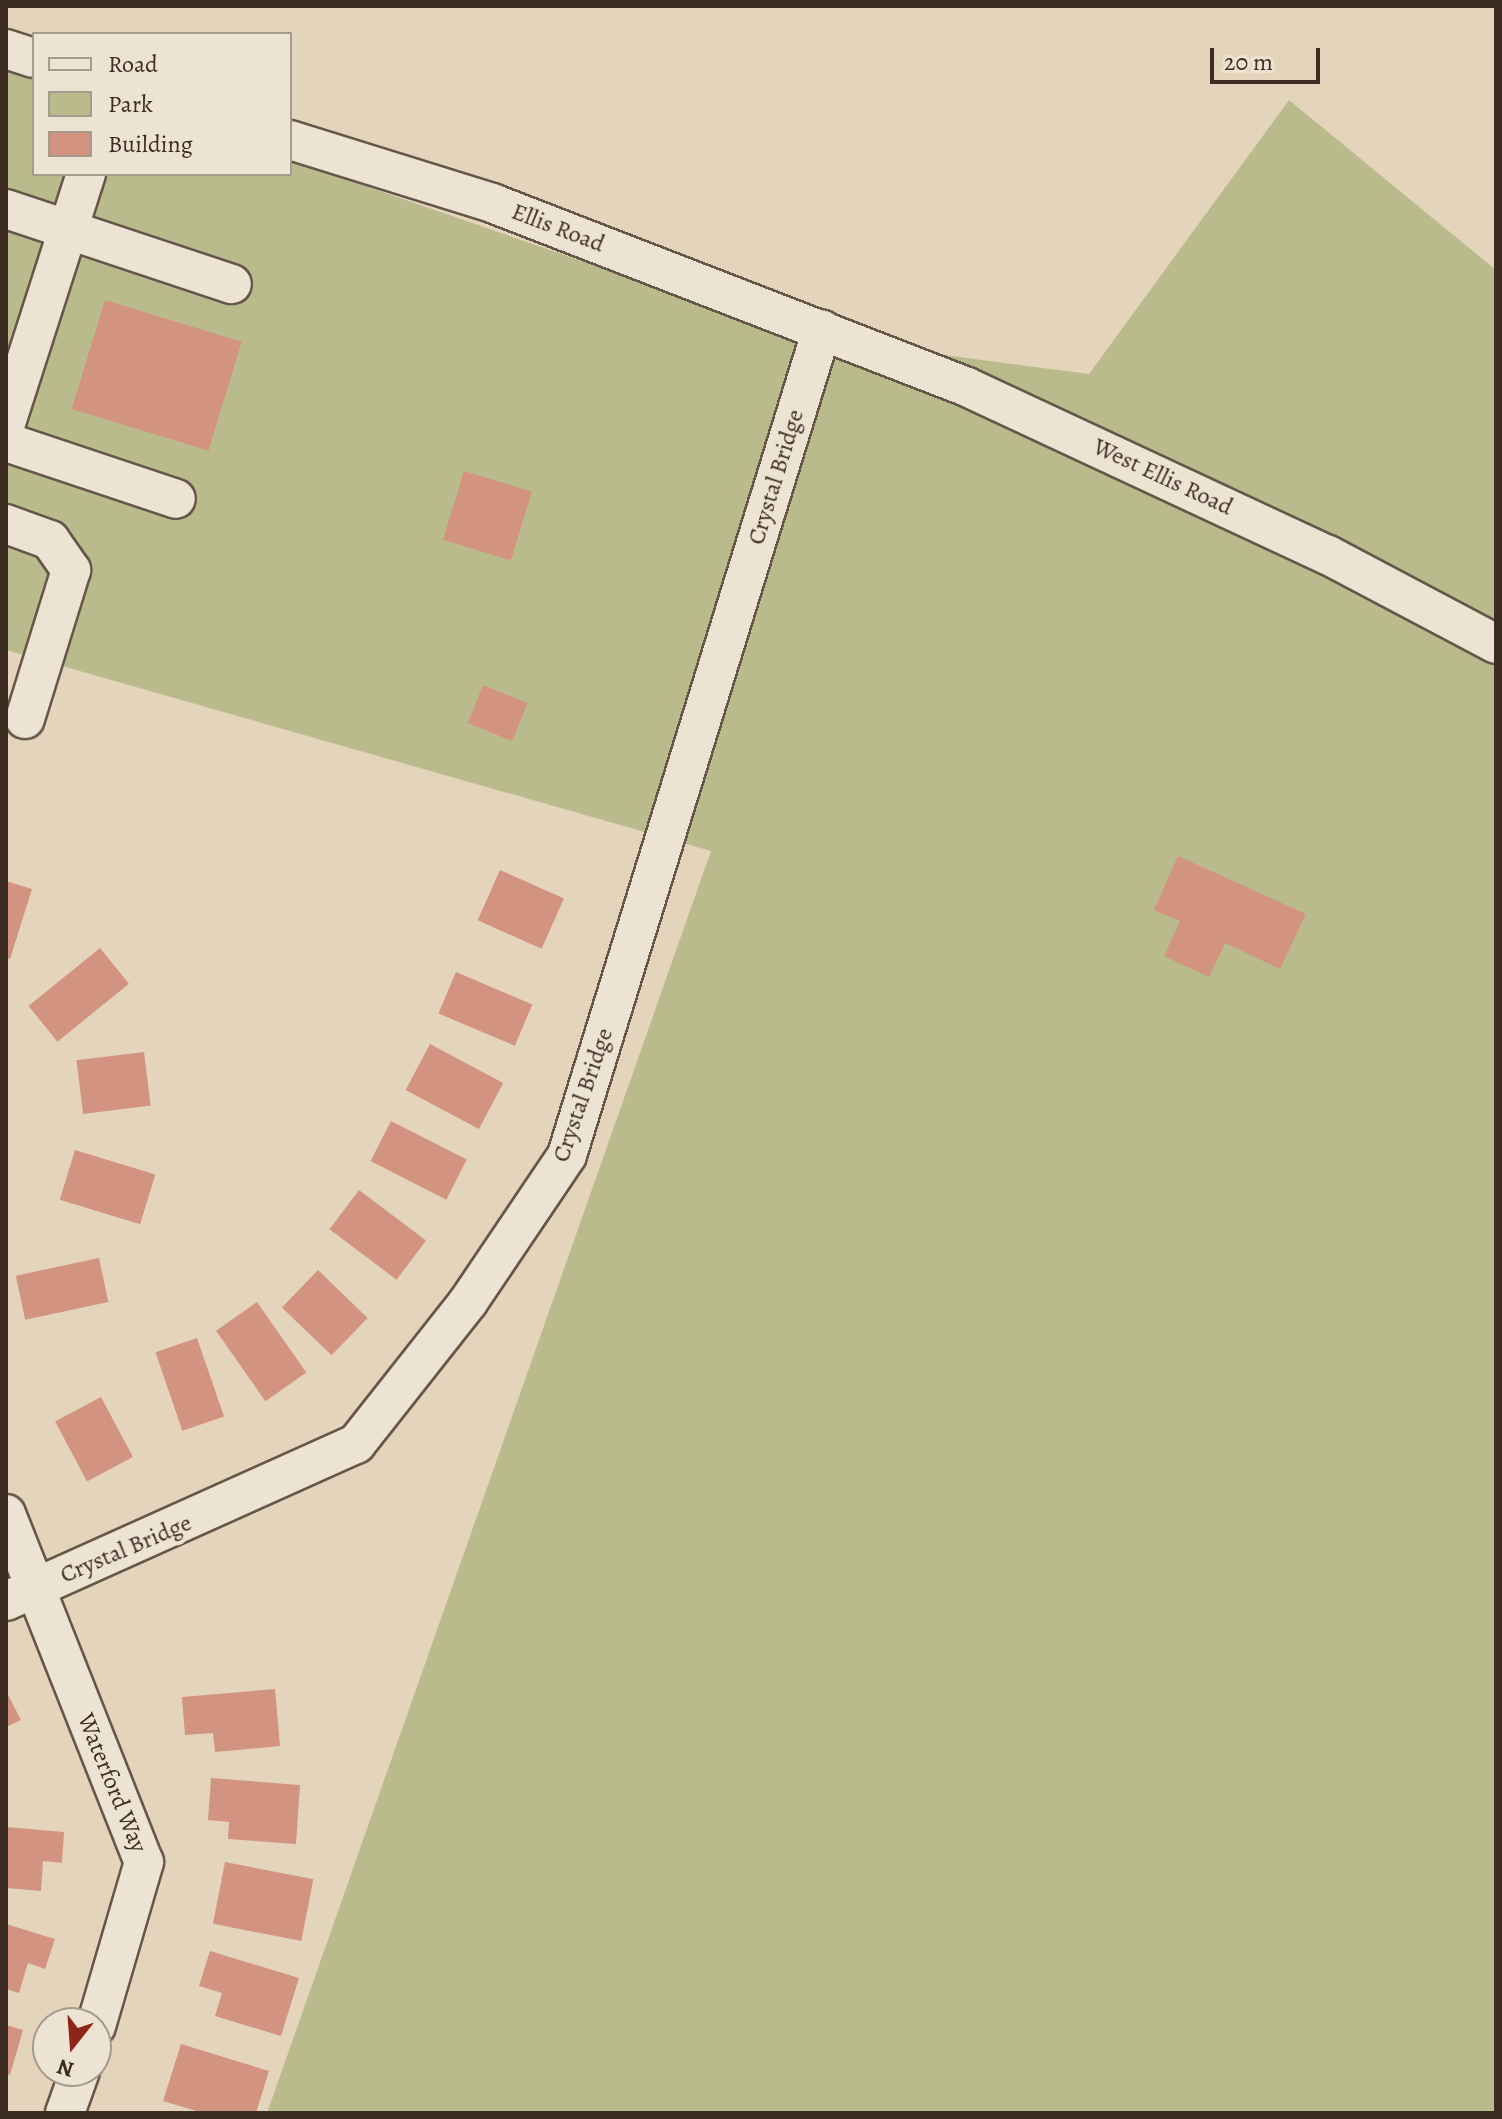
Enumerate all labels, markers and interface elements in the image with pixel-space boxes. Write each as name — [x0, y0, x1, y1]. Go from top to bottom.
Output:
legend — [32, 32, 292, 176]
scale bar — [1214, 32, 1324, 82]
text: 20 m — [1224, 46, 1273, 78]
text: Road — [108, 48, 158, 80]
text: Park — [108, 88, 153, 120]
text: Building — [108, 128, 193, 160]
street label: Ellis Road — [508, 197, 608, 259]
street label: Crystal Bridge — [742, 406, 810, 548]
street label: West Ellis Road — [1089, 432, 1237, 522]
street label: Crystal Bridge — [547, 1024, 619, 1166]
street label: Crystal Bridge — [56, 1508, 196, 1590]
street label: Waterford Way — [71, 1709, 153, 1857]
north arrow — [32, 2007, 112, 2087]
text: N — [54, 2051, 78, 2085]

